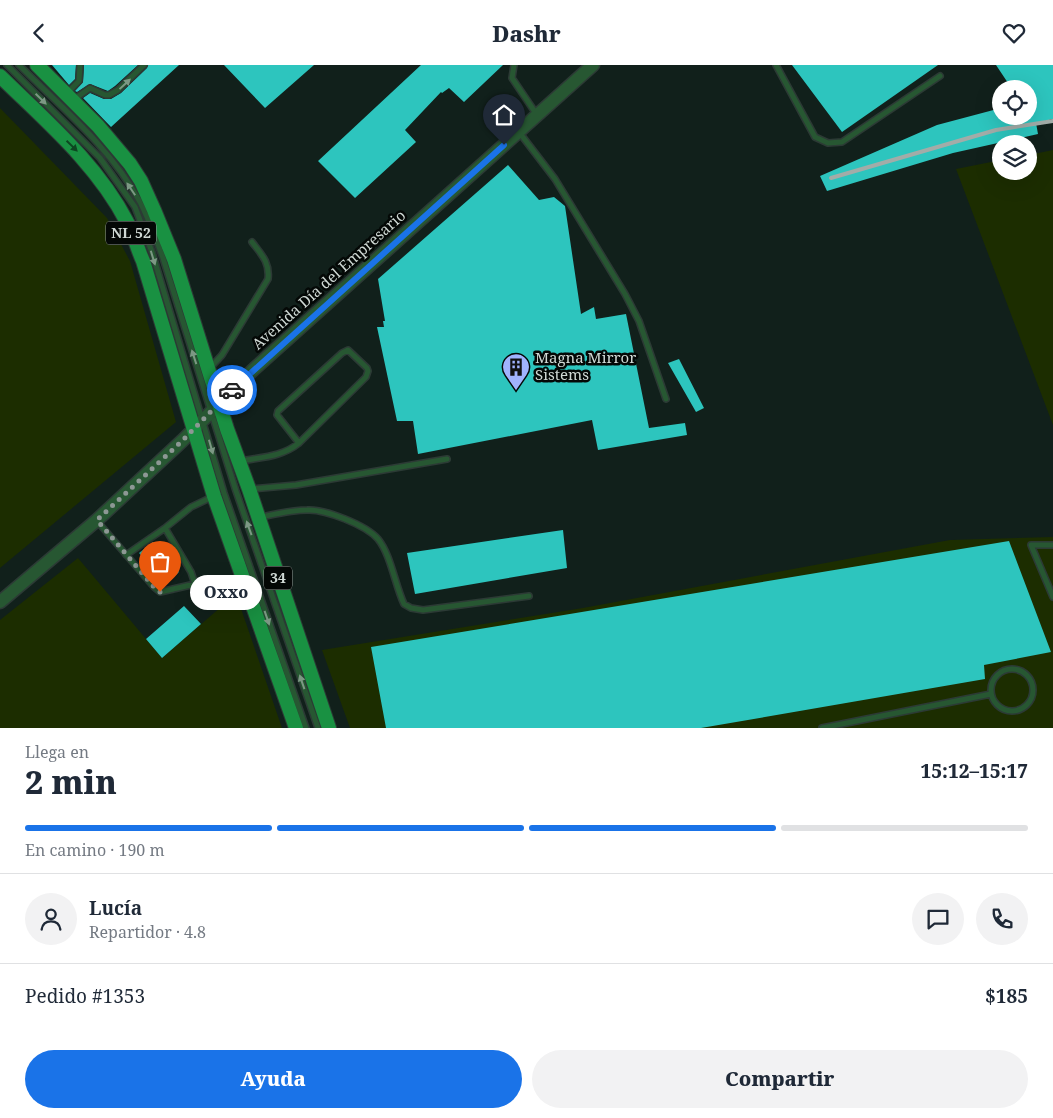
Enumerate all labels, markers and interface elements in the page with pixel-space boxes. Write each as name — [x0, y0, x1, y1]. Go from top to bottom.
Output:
text: Dashr — [492, 18, 561, 48]
icon: back — [25, 19, 53, 47]
icon: heart — [1000, 19, 1028, 47]
one-way arrow — [118, 78, 130, 90]
map controls — [992, 80, 1037, 180]
button: locate — [992, 80, 1037, 125]
one-way arrow — [35, 93, 47, 105]
pin — [483, 94, 525, 145]
icon: home — [490, 101, 518, 129]
button: layers — [992, 135, 1037, 180]
one-way arrow — [66, 140, 78, 152]
one-way arrow — [126, 182, 136, 196]
street label: Avenida Día del Empresario — [247, 205, 409, 354]
road number: NL 52 — [106, 221, 156, 245]
one-way arrow — [150, 251, 158, 266]
place label: Magna Mirror Sistems — [535, 347, 636, 384]
one-way arrow — [190, 349, 198, 364]
building icon: Magna Mirror Sistems — [501, 352, 531, 391]
courier — [207, 365, 257, 415]
icon: car — [218, 376, 246, 404]
one-way arrow — [207, 440, 215, 455]
one-way arrow — [245, 520, 253, 535]
pin — [139, 541, 181, 592]
icon: bag — [146, 548, 174, 576]
road number: 34 — [264, 567, 292, 589]
callout: Oxxo — [190, 575, 262, 609]
text: Oxxo — [204, 581, 248, 603]
one-way arrow — [263, 611, 271, 626]
one-way arrow — [298, 674, 306, 689]
text: Llega en — [25, 741, 89, 763]
text: 15:12–15:17 — [920, 758, 1028, 784]
text: 2 min — [25, 760, 117, 803]
text: En camino · 190 m — [25, 839, 165, 861]
button: person — [25, 893, 77, 945]
button: chat — [912, 893, 964, 945]
button: phone — [976, 893, 1028, 945]
text: Lucía — [89, 895, 142, 921]
text: Repartidor · 4.8 — [89, 921, 206, 943]
text: Pedido #1353 — [25, 983, 145, 1009]
text: $185 — [985, 983, 1028, 1009]
button: Ayuda — [25, 1050, 522, 1108]
button: Compartir — [532, 1050, 1028, 1108]

